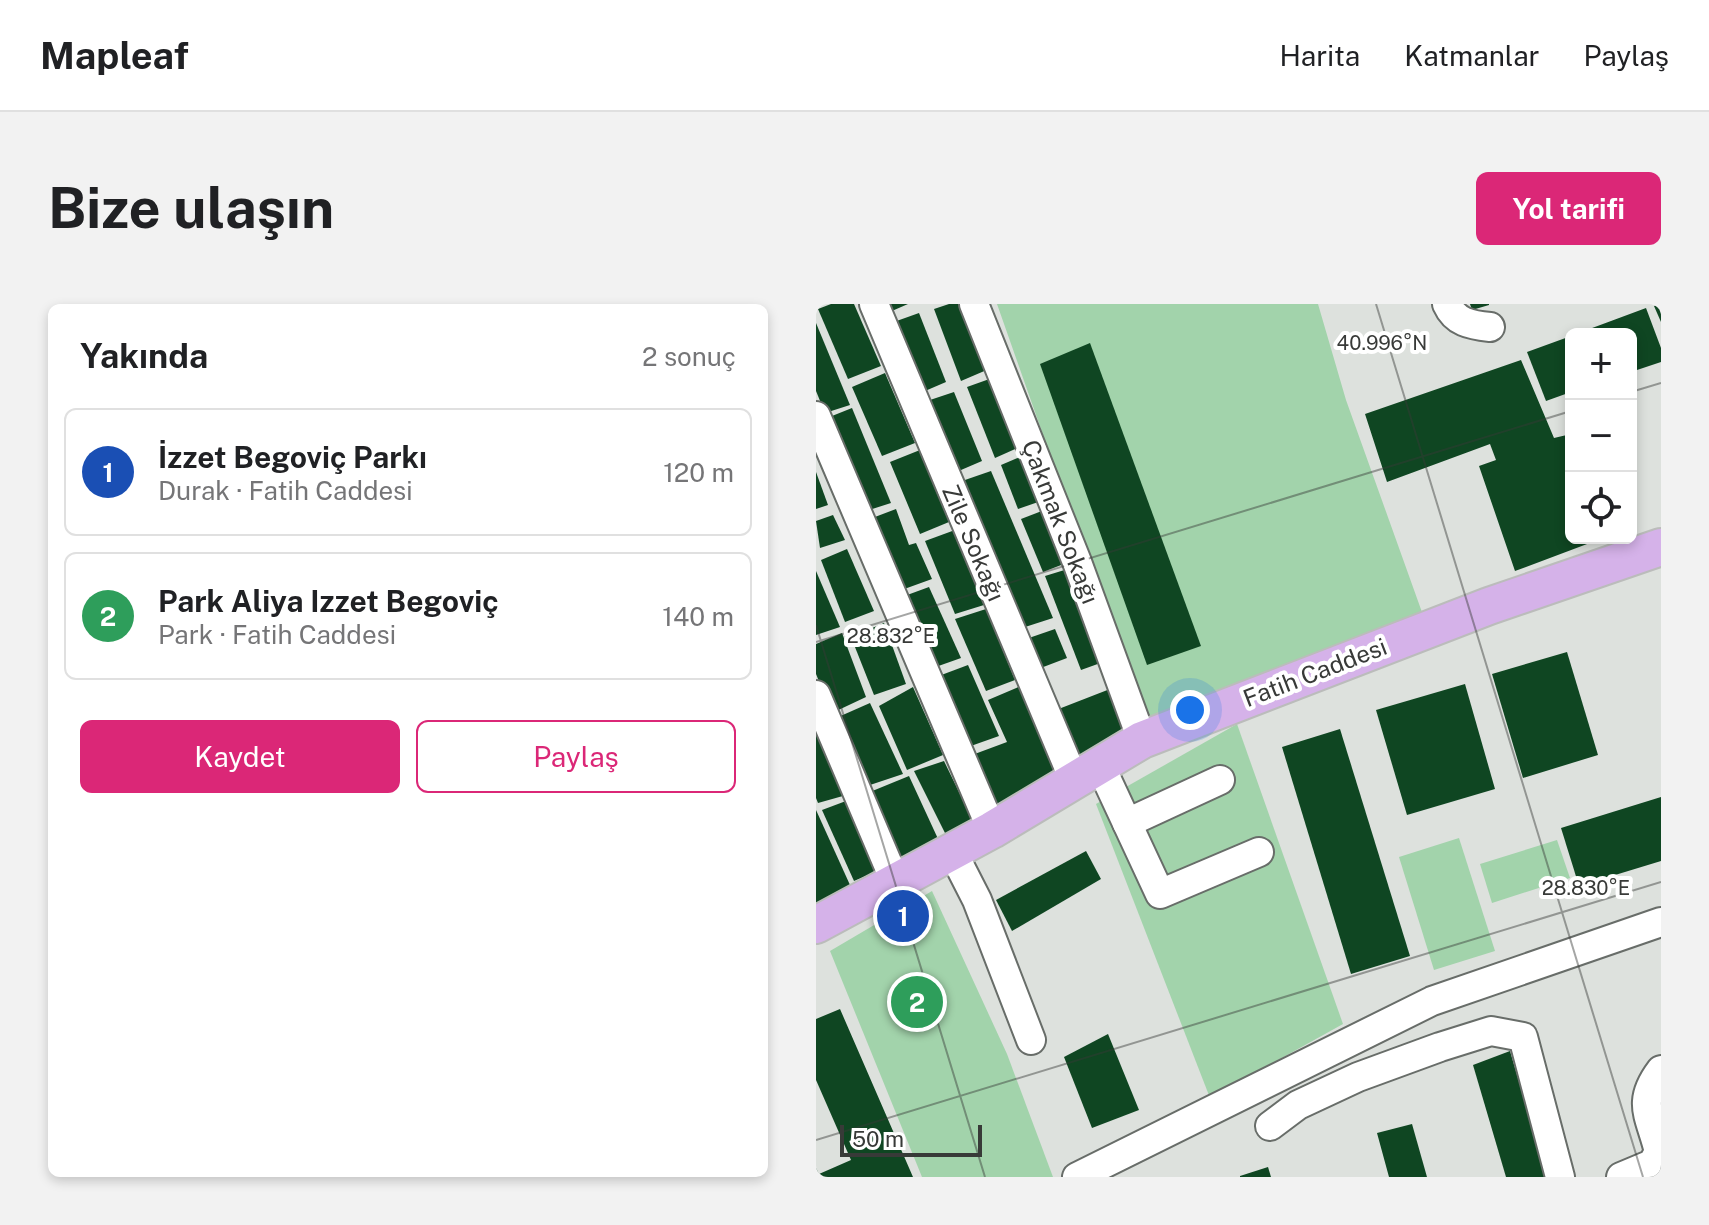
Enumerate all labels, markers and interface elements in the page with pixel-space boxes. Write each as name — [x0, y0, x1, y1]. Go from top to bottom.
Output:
text: Mapleaf — [40, 33, 189, 78]
text: Harita — [1279, 39, 1360, 72]
text: Katmanlar — [1404, 39, 1540, 72]
text: Paylaş — [1584, 39, 1669, 72]
button: Yol tarifi — [1476, 172, 1661, 245]
text: Bize ulaşın — [48, 175, 334, 241]
map controls — [1565, 328, 1637, 544]
button: + — [1565, 328, 1637, 400]
text: 40.996°N — [1337, 331, 1427, 355]
text: Yakında — [80, 336, 208, 376]
text: 2 sonuç — [642, 341, 736, 372]
button: − — [1565, 400, 1637, 472]
street label: Çakmak Sokağı — [1017, 436, 1105, 608]
text: İzzet Begoviç Parkı — [158, 439, 427, 475]
text: 1 — [102, 457, 114, 488]
text: 120 m — [663, 457, 734, 488]
button: locate — [1565, 472, 1637, 544]
text: Durak · Fatih Caddesi — [158, 475, 413, 506]
street label: Zile Sokağı — [937, 480, 1011, 605]
text: Park Aliya Izzet Begoviç — [158, 583, 499, 619]
text: 2 — [100, 601, 116, 632]
text: 140 m — [662, 601, 734, 632]
text: Park · Fatih Caddesi — [158, 619, 396, 650]
text: 28.832°E — [847, 624, 935, 648]
street label: Fatih Caddesi — [1239, 632, 1390, 712]
your location — [1170, 690, 1210, 730]
button: Kaydet — [80, 720, 400, 793]
button: Paylaş — [416, 720, 736, 793]
text: 28.830°E — [1542, 876, 1630, 900]
pin: 1 — [877, 886, 929, 946]
pin: 2 — [891, 972, 943, 1032]
scale bar — [840, 1121, 982, 1157]
text: 50 m — [852, 1126, 904, 1152]

